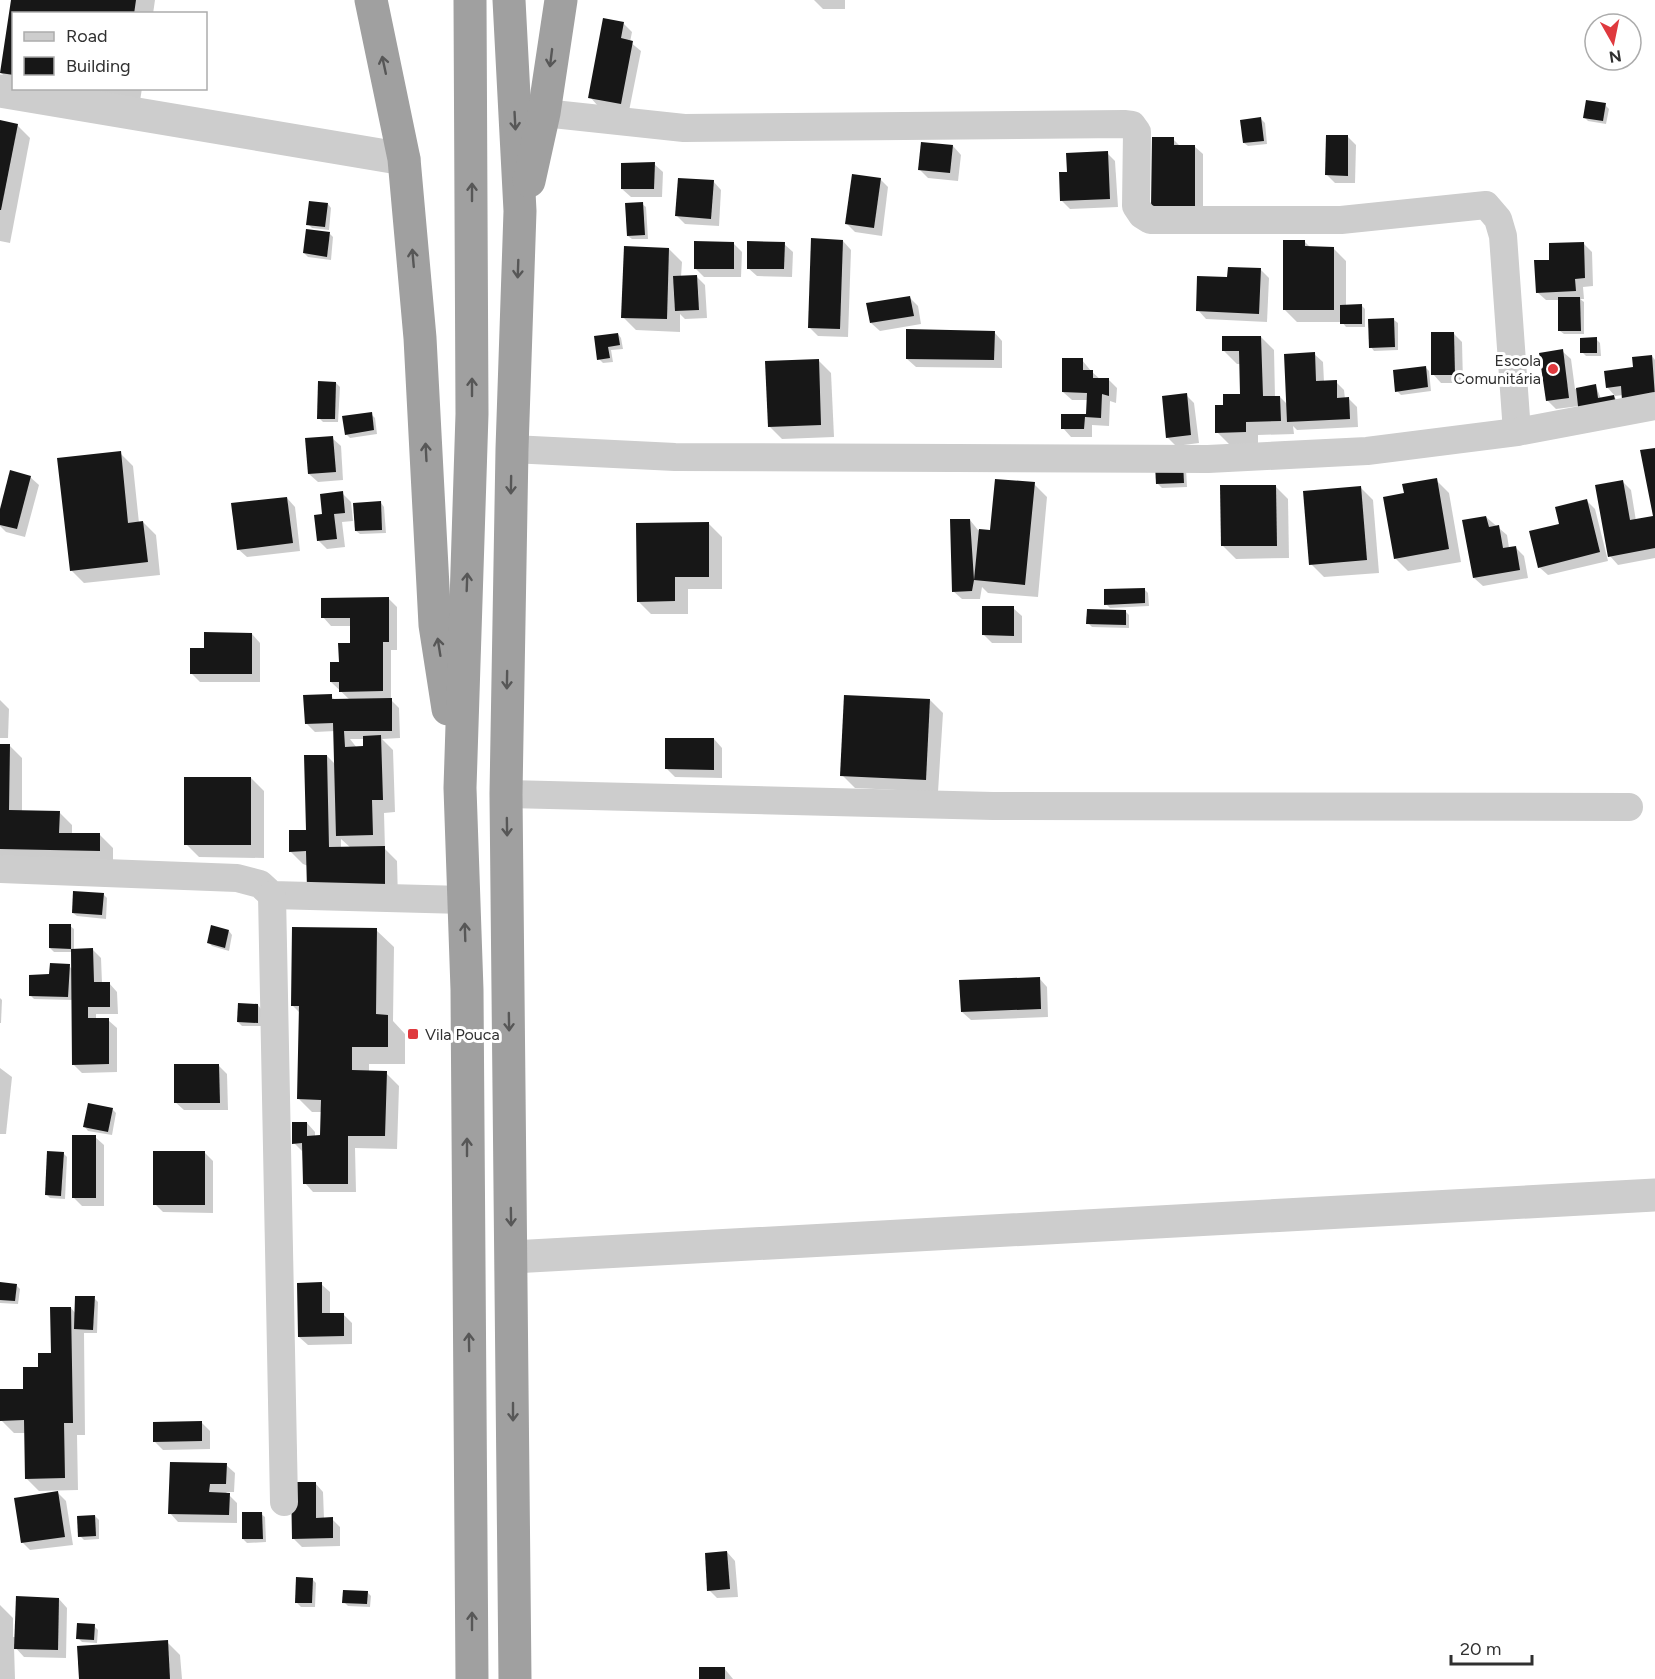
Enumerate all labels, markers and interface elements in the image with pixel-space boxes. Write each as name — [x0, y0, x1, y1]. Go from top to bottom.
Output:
legend — [12, 12, 207, 90]
north arrow — [1583, 12, 1643, 72]
text: Road — [66, 25, 107, 47]
text: N — [1608, 46, 1623, 67]
one-way arrow — [545, 47, 556, 67]
text: Building — [66, 55, 131, 77]
one-way arrow — [378, 56, 389, 76]
one-way arrow — [510, 111, 521, 131]
one-way arrow — [466, 183, 478, 203]
one-way arrow — [407, 248, 418, 268]
one-way arrow — [512, 259, 524, 279]
place label: Escola Comunitária — [1454, 351, 1541, 388]
marker: Escola Comunitária — [1546, 362, 1560, 376]
one-way arrow — [466, 378, 478, 398]
one-way arrow — [420, 443, 431, 463]
one-way arrow — [505, 474, 516, 494]
one-way arrow — [461, 573, 472, 593]
one-way arrow — [433, 637, 444, 657]
one-way arrow — [501, 669, 513, 689]
one-way arrow — [501, 816, 512, 836]
one-way arrow — [459, 922, 470, 942]
one-way arrow — [503, 1011, 515, 1031]
place label: Vila Pouca — [425, 1025, 500, 1044]
marker: Vila Pouca — [406, 1027, 420, 1041]
one-way arrow — [461, 1137, 473, 1157]
one-way arrow — [506, 1206, 517, 1226]
one-way arrow — [463, 1332, 475, 1352]
one-way arrow — [507, 1401, 519, 1421]
one-way arrow — [466, 1611, 478, 1631]
scale bar — [1451, 1628, 1532, 1666]
text: 20 m — [1460, 1638, 1501, 1660]

